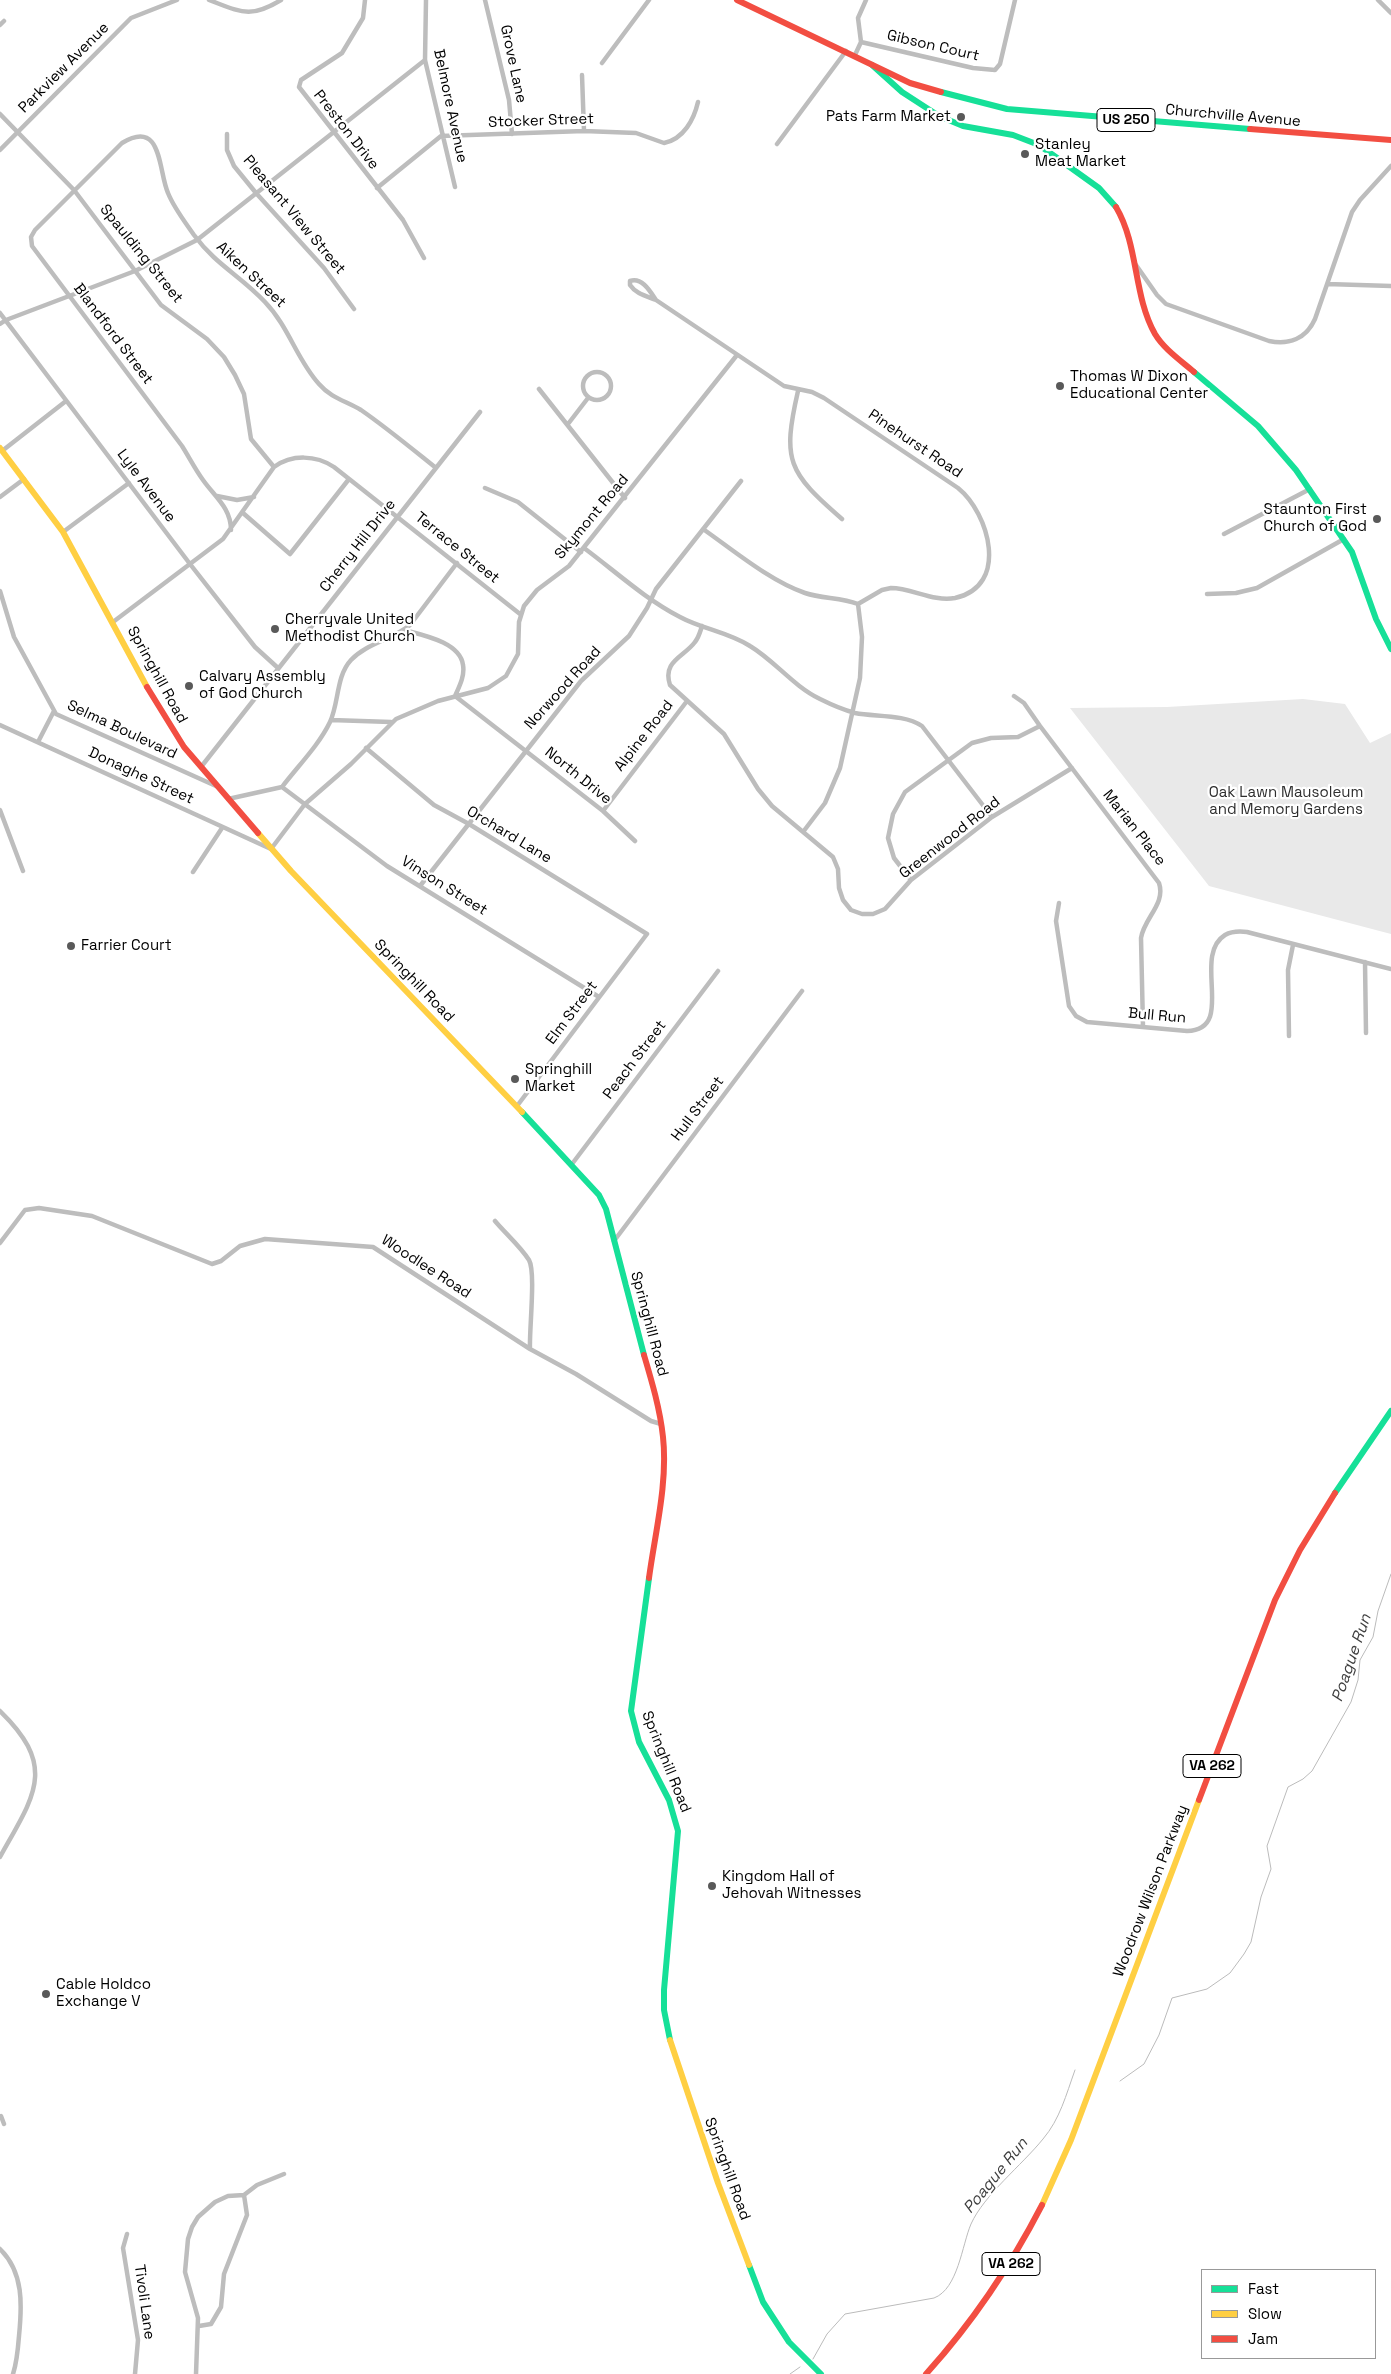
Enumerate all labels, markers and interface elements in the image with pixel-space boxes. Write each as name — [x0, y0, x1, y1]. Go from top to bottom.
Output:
street label: Parkview Avenue — [15, 19, 113, 117]
street label: Grove Lane — [496, 23, 530, 105]
street label: Gibson Court — [885, 27, 981, 65]
street label: Belmore Avenue — [429, 48, 471, 164]
street label: Preston Drive — [309, 87, 383, 173]
street label: Churchville Avenue — [1164, 101, 1302, 131]
place label: Pats Farm Market — [826, 108, 951, 126]
road number: US 250 — [1097, 108, 1155, 132]
street label: Stocker Street — [488, 110, 594, 132]
marker: Pats Farm Market — [955, 111, 967, 123]
place label: Stanley Meat Market — [1035, 136, 1126, 171]
marker: Stanley Meat Market — [1019, 148, 1031, 160]
street label: Pleasant View Street — [239, 152, 349, 278]
street label: Spaulding Street — [96, 201, 186, 307]
street label: Aiken Street — [212, 238, 290, 312]
street label: Blandford Street — [69, 280, 157, 388]
place label: Thomas W Dixon Educational Center — [1070, 368, 1208, 403]
marker: Thomas W Dixon Educational Center — [1054, 380, 1066, 392]
street label: Pinehurst Road — [864, 406, 966, 482]
street label: Lyle Avenue — [113, 446, 179, 526]
street label: Skymont Road — [551, 471, 633, 563]
street label: Cherry Hill Drive — [316, 496, 400, 596]
place label: Staunton First Church of God — [1263, 501, 1367, 536]
street label: Terrace Street — [411, 509, 503, 587]
marker: Staunton First Church of God — [1371, 513, 1383, 525]
place label: Cherryvale United Methodist Church — [285, 611, 415, 646]
street label: Springhill Road — [123, 623, 191, 727]
marker: Cherryvale United Methodist Church — [269, 623, 281, 635]
street label: Norwood Road — [521, 643, 605, 733]
place label: Calvary Assembly of God Church — [199, 668, 326, 703]
marker: Calvary Assembly of God Church — [183, 680, 195, 692]
street label: Selma Boulevard — [64, 697, 180, 763]
street label: Alpine Road — [611, 697, 677, 775]
street label: Donaghe Street — [85, 744, 197, 808]
street label: North Drive — [541, 744, 615, 808]
park label: Oak Lawn Mausoleum and Memory Gardens — [1209, 784, 1363, 819]
street label: Marian Place — [1099, 786, 1169, 870]
street label: Greenwood Road — [896, 793, 1004, 883]
street label: Orchard Lane — [463, 803, 555, 867]
street label: Vinson Street — [398, 852, 490, 920]
street label: Springhill Road — [370, 936, 458, 1026]
place label: Farrier Court — [81, 937, 172, 955]
marker: Farrier Court — [65, 940, 77, 952]
street label: Elm Street — [542, 978, 602, 1048]
street label: Bull Run — [1127, 1005, 1187, 1027]
street label: Peach Street — [600, 1017, 670, 1103]
place label: Springhill Market — [525, 1061, 592, 1096]
marker: Springhill Market — [509, 1073, 521, 1085]
street label: Hull Street — [668, 1073, 728, 1145]
street label: Woodlee Road — [378, 1231, 474, 1303]
street label: Springhill Road — [626, 1270, 672, 1378]
water label: Poague Run — [1328, 1612, 1376, 1704]
street label: Springhill Road — [637, 1709, 695, 1815]
road number: VA 262 — [1183, 1754, 1241, 1778]
street label: Woodrow Wilson Parkway — [1110, 1802, 1192, 1980]
place label: Kingdom Hall of Jehovah Witnesses — [722, 1868, 861, 1903]
marker: Kingdom Hall of Jehovah Witnesses — [706, 1880, 718, 1892]
place label: Cable Holdco Exchange V — [56, 1976, 151, 2011]
marker: Cable Holdco Exchange V — [40, 1988, 52, 2000]
street label: Springhill Road — [700, 2115, 754, 2223]
water label: Poague Run — [960, 2134, 1032, 2218]
road number: VA 262 — [982, 2252, 1040, 2276]
street label: Tivoli Lane — [130, 2263, 158, 2341]
legend — [1201, 2269, 1376, 2359]
text: Fast — [1248, 2279, 1279, 2298]
text: Slow — [1248, 2304, 1282, 2323]
text: Jam — [1248, 2329, 1278, 2348]

